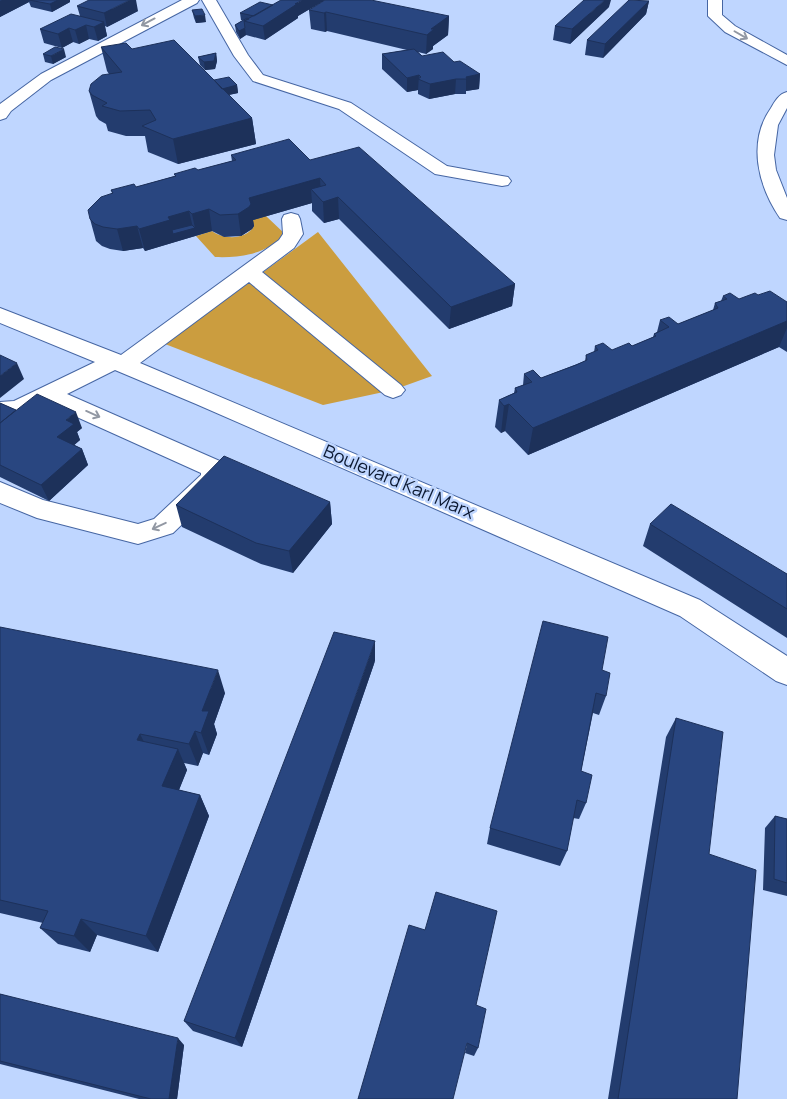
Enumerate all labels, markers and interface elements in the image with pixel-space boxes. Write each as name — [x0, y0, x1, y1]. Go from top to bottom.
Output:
one-way arrow — [141, 17, 156, 27]
one-way arrow — [734, 31, 748, 41]
one-way arrow — [85, 410, 100, 420]
street label: Boulevard Karl Marx — [320, 438, 479, 524]
one-way arrow — [152, 522, 167, 532]

